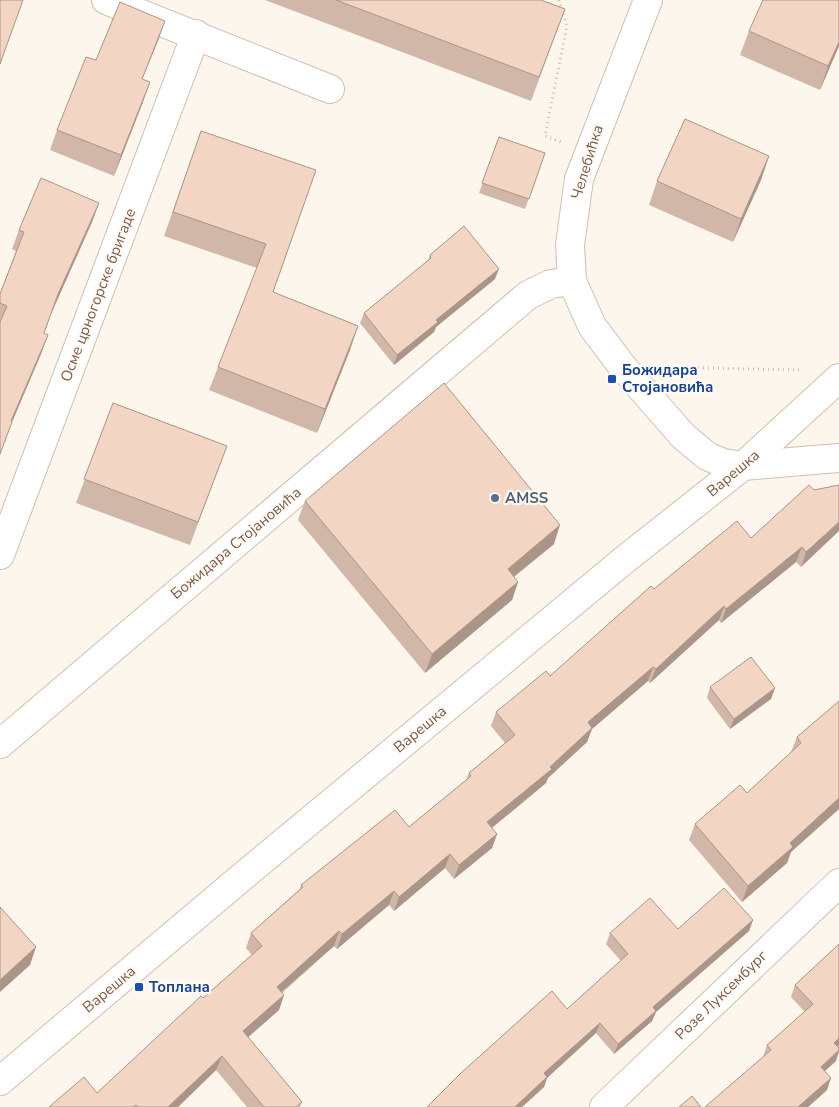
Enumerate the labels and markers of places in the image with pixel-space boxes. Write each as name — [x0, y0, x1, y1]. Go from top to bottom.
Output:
place label: Божидара Стојановића — [622, 360, 714, 397]
marker: Божидара Стојановића — [606, 373, 618, 385]
place label: AMSS — [505, 488, 548, 508]
marker: AMSS — [489, 492, 501, 504]
place label: Топлана — [149, 977, 210, 997]
marker: Топлана — [133, 981, 145, 993]

